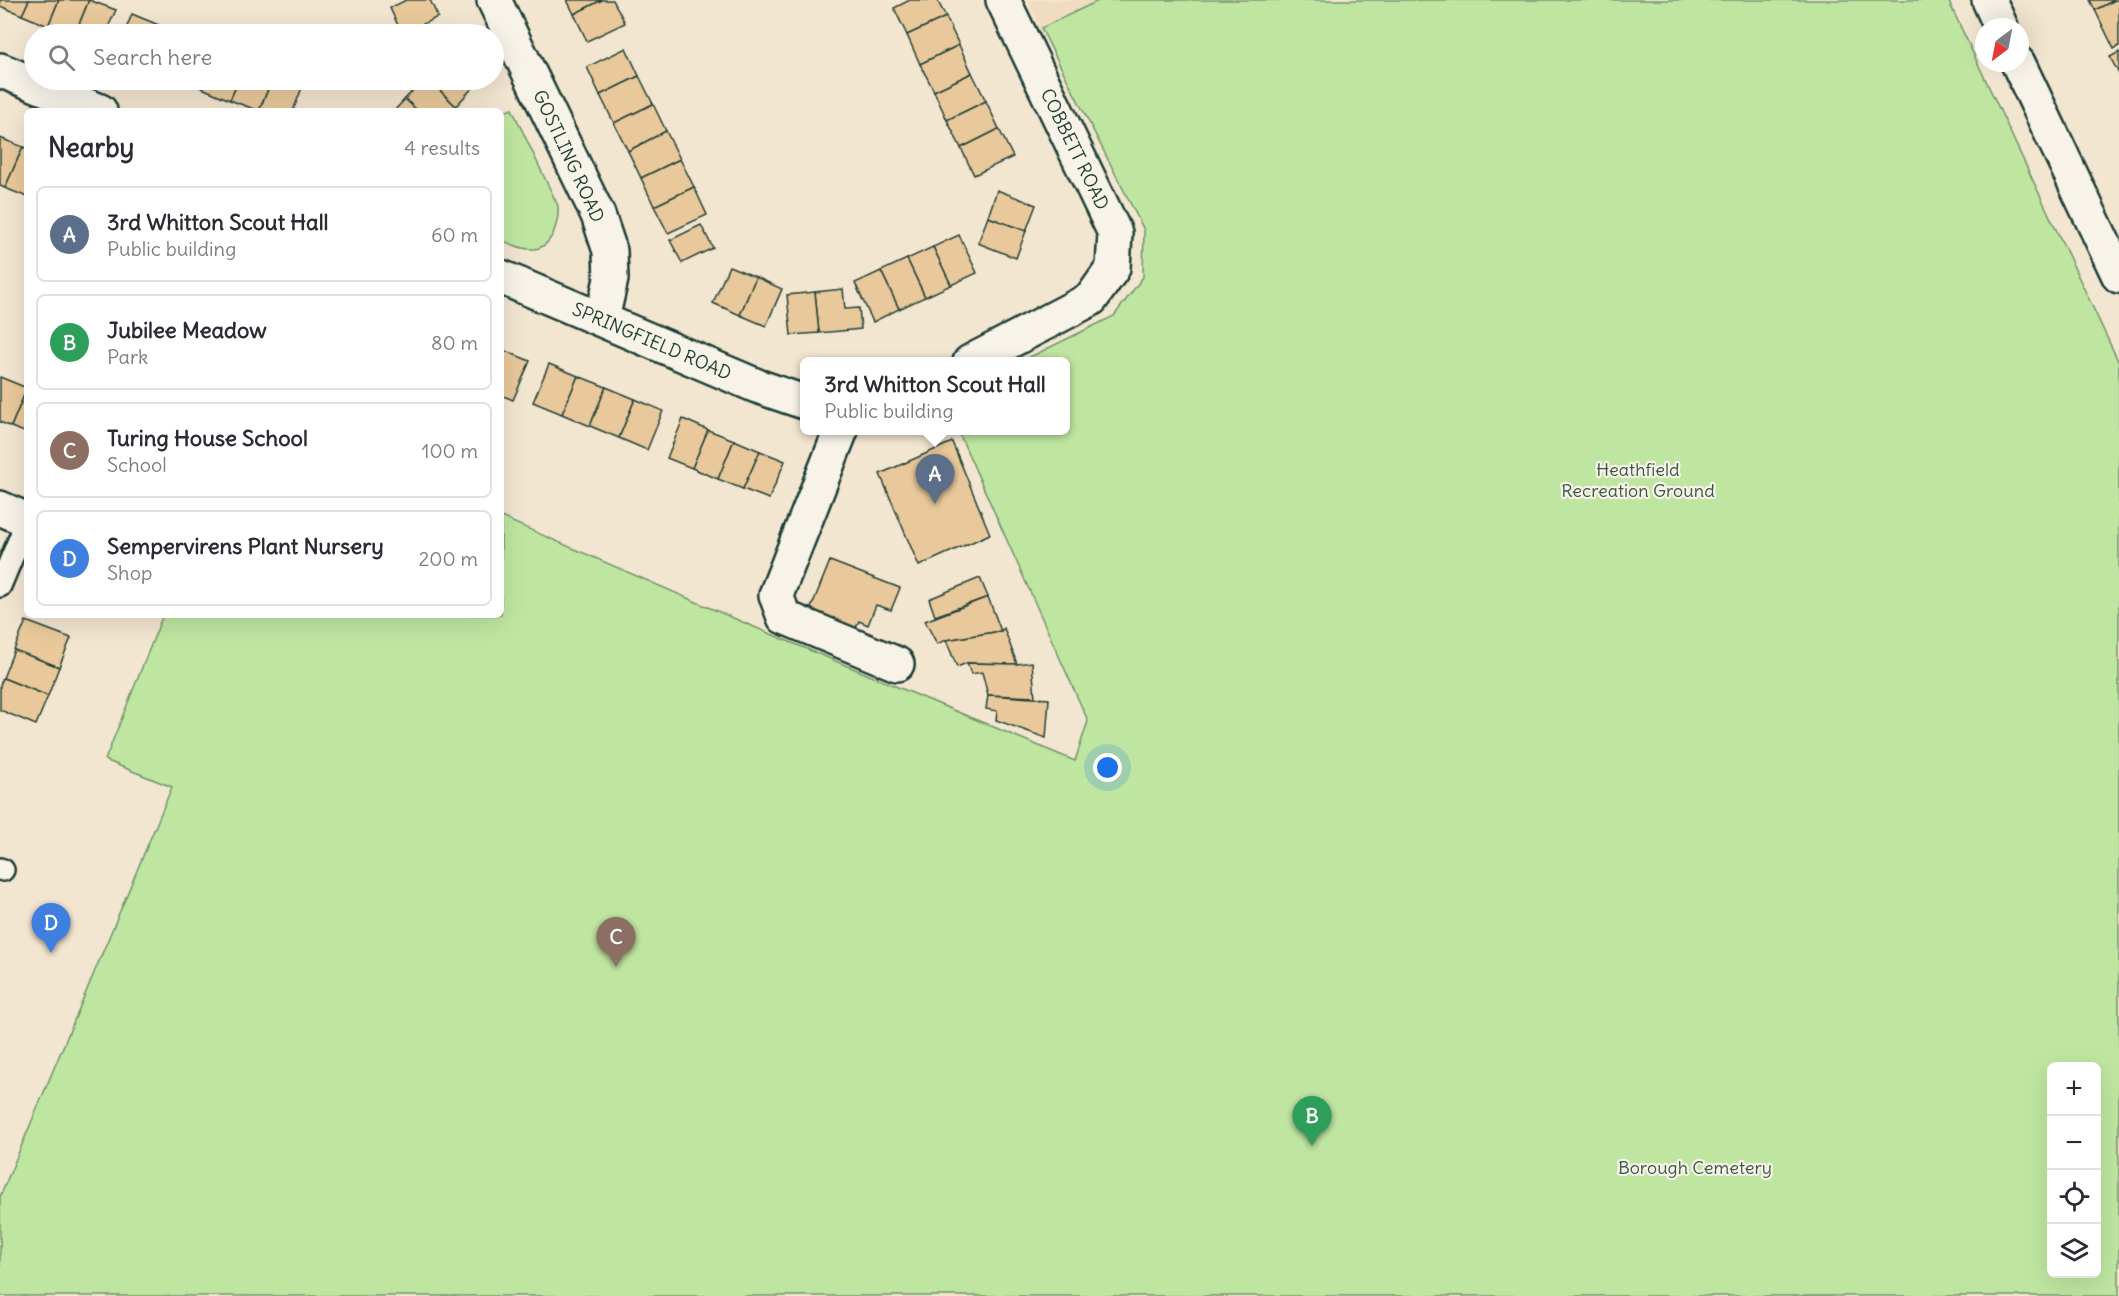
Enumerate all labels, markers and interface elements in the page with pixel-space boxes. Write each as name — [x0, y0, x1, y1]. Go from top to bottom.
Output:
north arrow — [1975, 18, 2029, 72]
search box — [24, 24, 504, 90]
icon: search — [45, 41, 78, 74]
text: Search here — [93, 43, 212, 71]
street label: COBBETT ROAD — [1036, 84, 1114, 214]
street label: GOSTLING ROAD — [528, 86, 610, 226]
text: Nearby — [48, 131, 134, 164]
text: 4 results — [404, 135, 480, 160]
text: 3rd Whitton Scout Hall — [107, 208, 329, 236]
text: A — [63, 222, 76, 247]
text: 60 m — [431, 222, 478, 247]
text: Public building — [107, 236, 236, 261]
street label: SPRINGFIELD ROAD — [569, 297, 735, 385]
text: Jubilee Meadow — [107, 316, 267, 344]
text: B — [63, 330, 76, 355]
text: 80 m — [431, 330, 478, 355]
text: Park — [107, 344, 148, 369]
popup — [800, 357, 1070, 435]
text: 3rd Whitton Scout Hall — [824, 370, 1046, 398]
text: Public building — [824, 398, 954, 423]
text: Turing House School — [107, 424, 308, 452]
text: C — [63, 438, 76, 463]
text: 100 m — [421, 438, 478, 463]
text: School — [107, 452, 167, 477]
pin: A — [916, 454, 954, 504]
park label: Heathfield Recreation Ground — [1561, 458, 1715, 502]
text: Sempervirens Plant Nursery — [107, 532, 384, 560]
text: D — [62, 546, 77, 571]
text: 200 m — [418, 546, 478, 571]
text: Shop — [107, 560, 152, 585]
your location — [1093, 753, 1122, 782]
pin: D — [32, 904, 70, 953]
pin: C — [596, 918, 636, 967]
map controls — [2047, 1062, 2101, 1278]
button: + — [2047, 1062, 2101, 1116]
pin: B — [1292, 1096, 1332, 1146]
button: − — [2047, 1116, 2101, 1170]
park label: Borough Cemetery — [1618, 1156, 1772, 1179]
button: locate — [2047, 1170, 2101, 1224]
button: layers — [2047, 1224, 2101, 1278]

